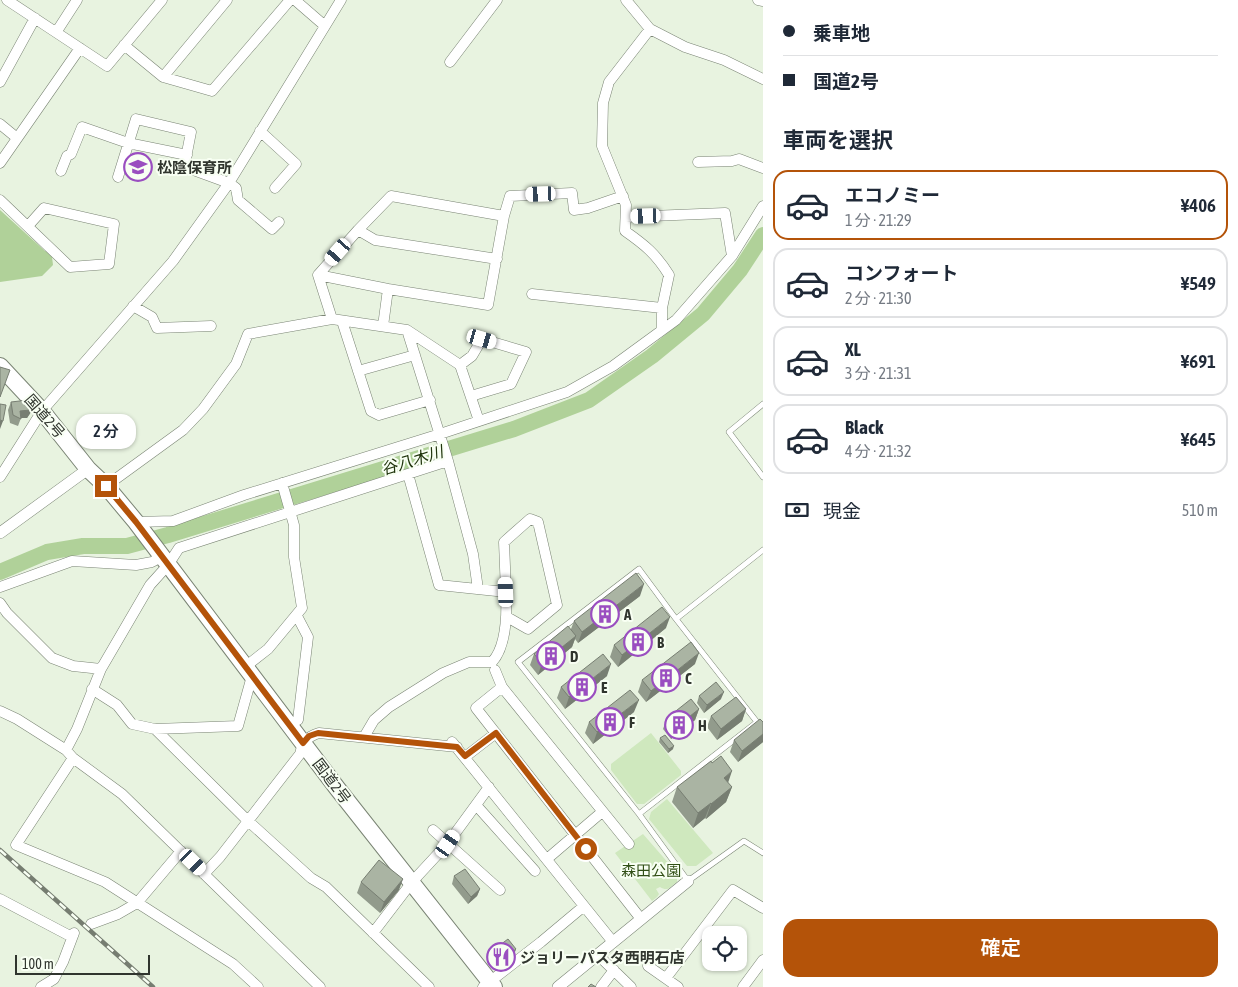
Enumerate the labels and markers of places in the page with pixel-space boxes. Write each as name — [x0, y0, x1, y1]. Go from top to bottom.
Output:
school or university icon: 松陰保育所 — [123, 152, 153, 182]
place label: 松陰保育所 — [157, 159, 232, 176]
building icon: A — [590, 599, 620, 629]
place label: A — [623, 606, 632, 623]
building icon: B — [623, 627, 653, 657]
place label: B — [657, 634, 665, 651]
building icon: D — [536, 641, 566, 671]
place label: D — [570, 648, 578, 665]
building icon: C — [651, 663, 681, 693]
place label: C — [685, 670, 692, 687]
building icon: E — [567, 672, 597, 702]
place label: E — [601, 679, 608, 696]
building icon: F — [595, 707, 625, 737]
building icon: H — [664, 710, 694, 740]
place label: F — [629, 714, 635, 731]
place label: H — [698, 717, 707, 734]
restaurant icon: ジョリーパスタ西明石店 — [486, 942, 516, 972]
place label: ジョリーパスタ西明石店 — [520, 949, 685, 966]

